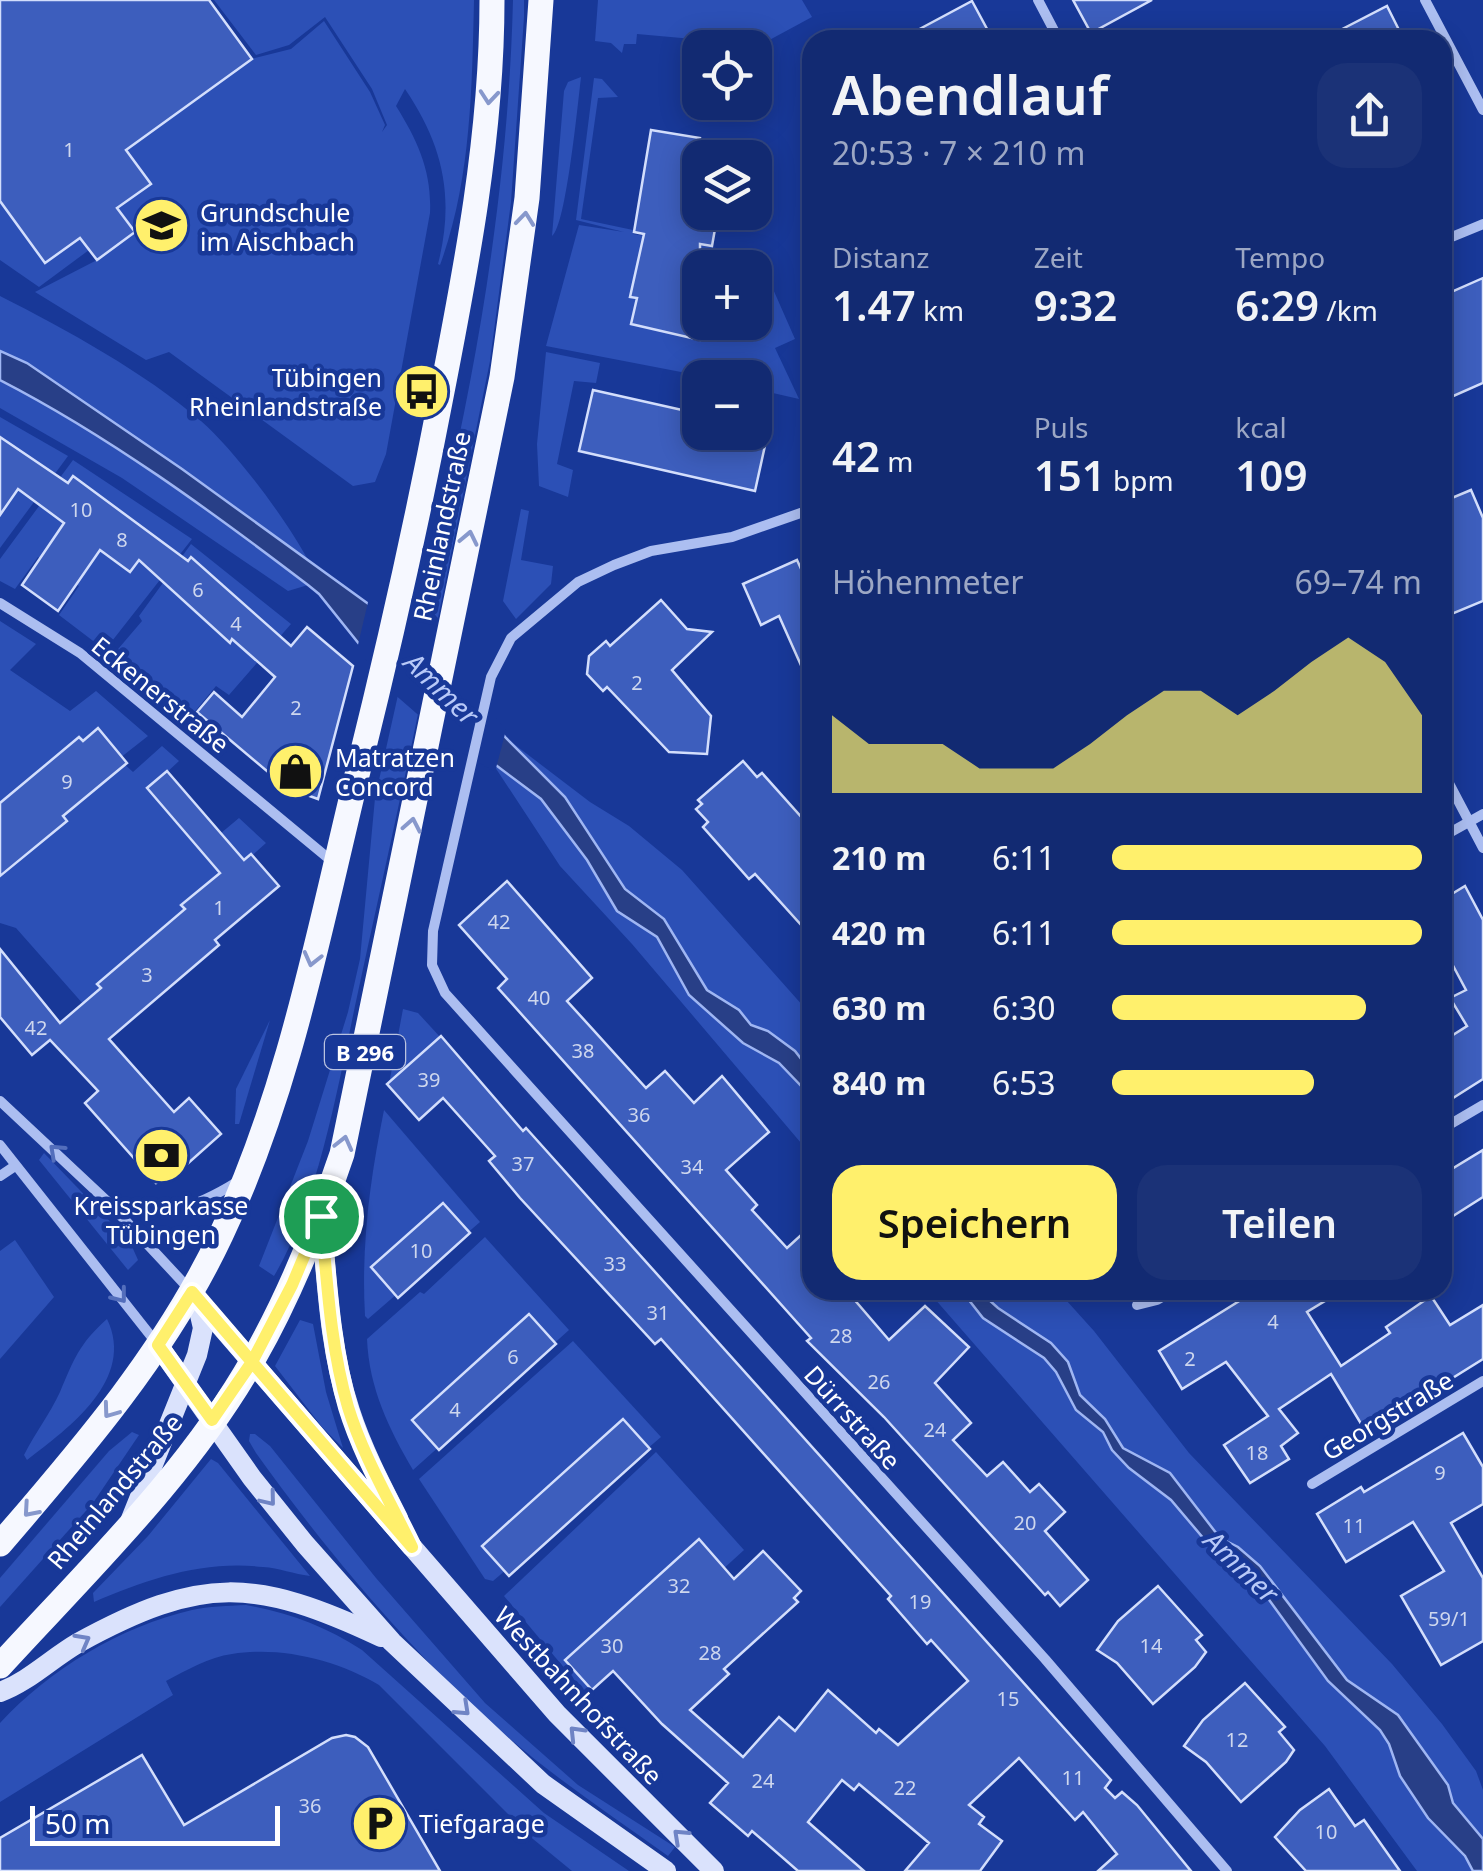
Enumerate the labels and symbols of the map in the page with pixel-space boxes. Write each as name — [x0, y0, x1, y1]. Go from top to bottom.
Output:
one-way arrow — [478, 90, 500, 106]
house number: 1 — [63, 136, 75, 163]
place label: Grundschule im Aischbach — [200, 195, 355, 258]
school or university icon: Grundschule im Aischbach — [131, 196, 191, 256]
one-way arrow — [514, 210, 535, 226]
place label: Tübingen Rheinlandstraße — [189, 360, 382, 423]
bus stop icon: Tübingen Rheinlandstraße — [391, 361, 451, 421]
street label: Rheinlandstraße — [404, 428, 478, 624]
house number: 10 — [70, 496, 92, 523]
house number: 8 — [116, 526, 128, 553]
one-way arrow — [457, 530, 478, 547]
house number: 6 — [192, 576, 204, 603]
house number: 4 — [230, 610, 242, 637]
street label: Eckenerstraße — [85, 628, 237, 760]
water label: Ammer — [395, 642, 489, 734]
house number: 2 — [631, 669, 643, 696]
house number: 2 — [290, 694, 302, 721]
place label: Matratzen Concord — [335, 740, 455, 803]
shop icon: Matratzen Concord — [266, 741, 326, 801]
house number: 9 — [61, 768, 73, 795]
one-way arrow — [400, 817, 421, 834]
house number: 1 — [213, 894, 225, 921]
house number: 42 — [488, 908, 510, 935]
one-way arrow — [303, 950, 324, 967]
house number: 3 — [141, 961, 153, 988]
house number: 40 — [528, 984, 550, 1011]
house number: 42 — [25, 1014, 47, 1041]
road number: B 296 — [325, 1035, 405, 1069]
house number: 38 — [572, 1037, 594, 1064]
house number: 39 — [418, 1066, 440, 1093]
house number: 36 — [628, 1101, 650, 1128]
bank icon: Kreissparkasse Tübingen — [131, 1126, 191, 1186]
one-way arrow — [332, 1135, 353, 1152]
one-way arrow — [49, 1145, 67, 1163]
house number: 37 — [512, 1150, 534, 1177]
house number: 34 — [681, 1153, 704, 1180]
pin — [279, 1174, 364, 1259]
place label: Kreissparkasse Tübingen — [74, 1188, 248, 1251]
house number: 10 — [410, 1237, 432, 1264]
house number: 33 — [604, 1250, 626, 1277]
one-way arrow — [108, 1285, 126, 1303]
house number: 31 — [647, 1299, 669, 1326]
house number: 4 — [1267, 1308, 1279, 1335]
house number: 28 — [830, 1322, 852, 1349]
house number: 6 — [507, 1343, 519, 1370]
house number: 2 — [1184, 1345, 1196, 1372]
street label: Dürrstraße — [797, 1358, 909, 1476]
street label: Georgstraße — [1315, 1362, 1459, 1468]
house number: 26 — [868, 1368, 890, 1395]
house number: 4 — [449, 1396, 461, 1423]
one-way arrow — [105, 1400, 122, 1418]
street label: Rheinlandstraße — [39, 1406, 189, 1576]
house number: 24 — [924, 1416, 947, 1443]
house number: 18 — [1246, 1439, 1268, 1466]
house number: 9 — [1434, 1459, 1446, 1486]
one-way arrow — [257, 1488, 275, 1506]
one-way arrow — [23, 1498, 41, 1517]
house number: 20 — [1014, 1509, 1036, 1536]
house number: 11 — [1343, 1512, 1365, 1539]
water label: Ammer — [1195, 1520, 1289, 1612]
house number: 32 — [668, 1572, 690, 1599]
house number: 19 — [909, 1588, 931, 1615]
street label: Westbahnhofstraße — [487, 1599, 671, 1791]
house number: 59/1 — [1428, 1605, 1470, 1632]
house number: 30 — [601, 1632, 623, 1659]
house number: 14 — [1140, 1632, 1163, 1659]
one-way arrow — [72, 1634, 90, 1653]
house number: 28 — [699, 1639, 721, 1666]
house number: 15 — [997, 1685, 1019, 1712]
one-way arrow — [451, 1697, 470, 1715]
one-way arrow — [569, 1726, 587, 1744]
house number: 12 — [1226, 1726, 1248, 1753]
house number: 11 — [1062, 1764, 1084, 1791]
house number: 24 — [752, 1767, 775, 1794]
house number: 22 — [894, 1774, 916, 1801]
house number: 36 — [299, 1792, 321, 1819]
parking icon: Tiefgarage — [350, 1793, 410, 1853]
scale bar — [30, 1801, 280, 1846]
place label: Tiefgarage — [419, 1806, 545, 1840]
house number: 10 — [1315, 1818, 1337, 1845]
one-way arrow — [673, 1830, 692, 1848]

